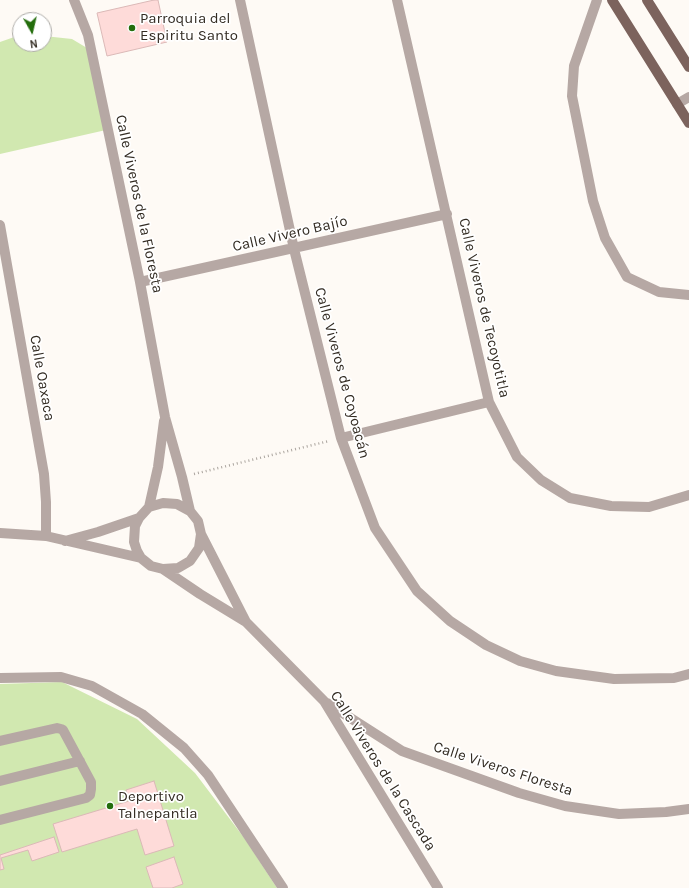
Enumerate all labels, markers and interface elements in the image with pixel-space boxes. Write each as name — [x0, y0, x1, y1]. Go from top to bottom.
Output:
place label: Parroquia del Espiritu Santo — [140, 10, 238, 45]
north arrow — [12, 12, 52, 52]
marker: Parroquia del Espiritu Santo — [127, 23, 137, 33]
text: N — [29, 36, 38, 50]
street label: Calle Viveros de la Floresta — [111, 113, 167, 295]
street label: Calle Vivero Bajío — [231, 212, 349, 256]
street label: Calle Viveros de Tecoyotitla — [455, 216, 513, 400]
street label: Calle Viveros de Coyoacán — [310, 285, 374, 461]
street label: Calle Oaxaca — [26, 334, 58, 422]
street label: Calle Viveros de la Cascada — [326, 688, 440, 854]
street label: Calle Viveros Floresta — [431, 738, 575, 800]
place label: Deportivo Talnepantla — [118, 788, 198, 823]
marker: Deportivo Talnepantla — [105, 801, 115, 811]

